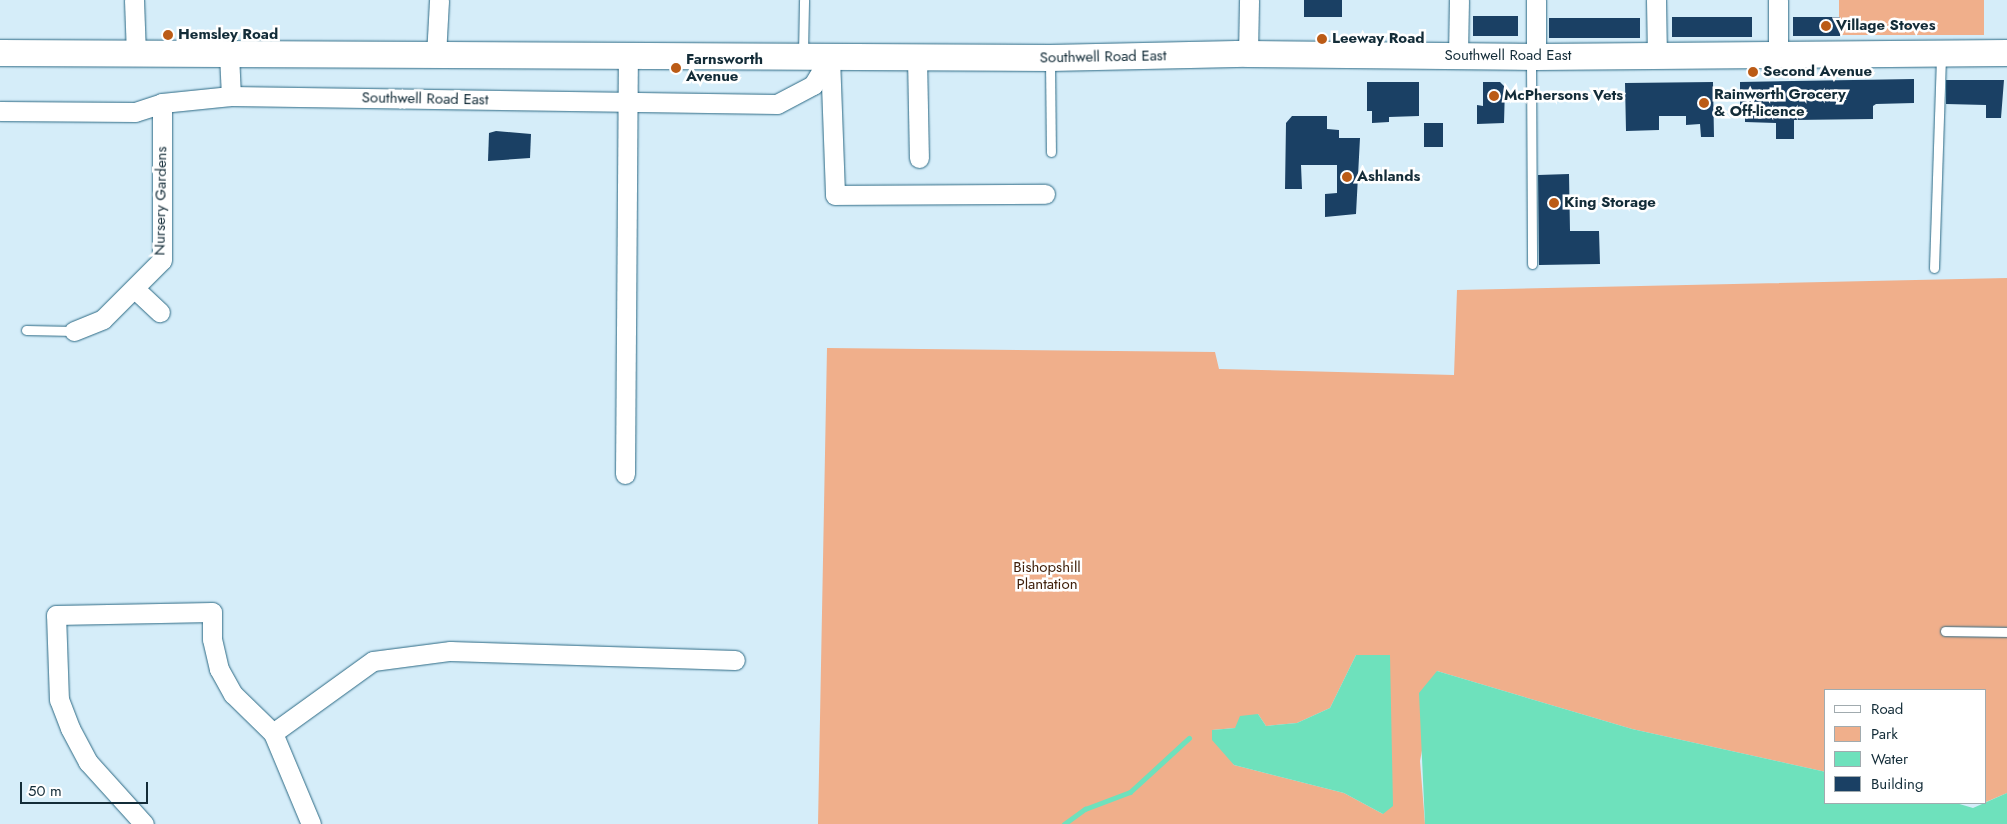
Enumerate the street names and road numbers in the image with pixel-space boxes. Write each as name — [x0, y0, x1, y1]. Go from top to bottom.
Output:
street label: Southwell Road East — [1039, 47, 1167, 67]
street label: Southwell Road East — [1445, 47, 1571, 65]
street label: Southwell Road East — [361, 89, 489, 109]
street label: Nursery Gardens — [151, 146, 171, 256]

